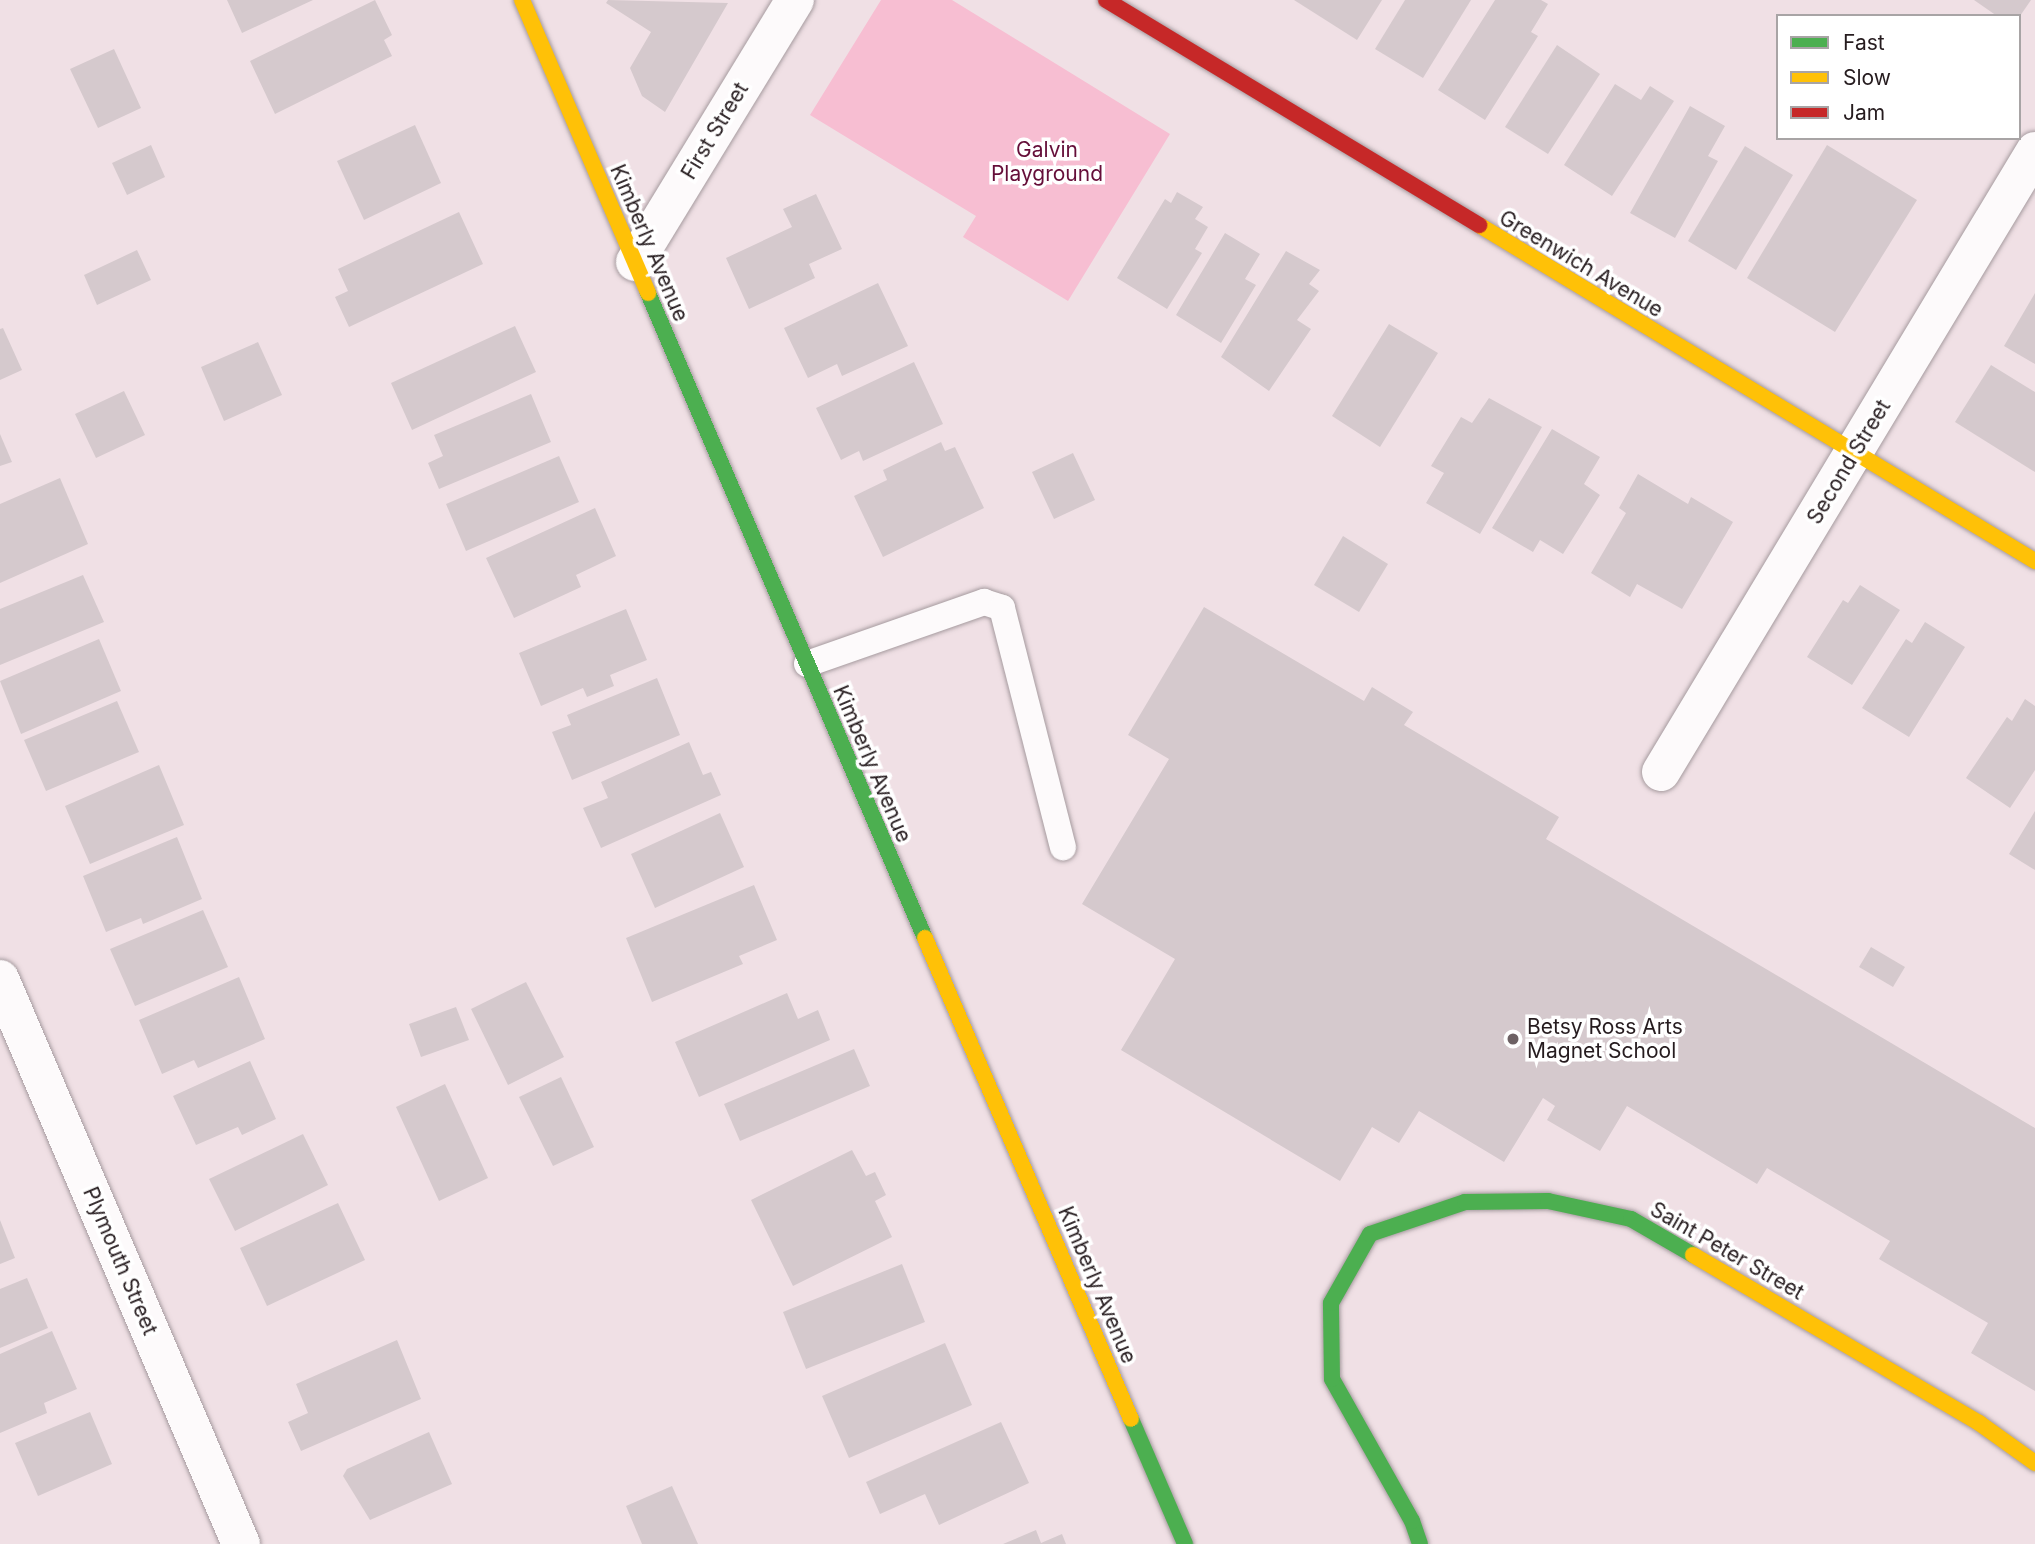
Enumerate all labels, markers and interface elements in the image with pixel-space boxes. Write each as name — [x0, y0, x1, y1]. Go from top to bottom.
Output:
legend — [1776, 14, 2021, 140]
text: Fast — [1843, 30, 1885, 55]
text: Slow — [1843, 65, 1891, 90]
street label: First Street — [676, 78, 754, 184]
text: Jam — [1843, 100, 1885, 125]
park label: Galvin Playground — [991, 137, 1103, 187]
street label: Kimberly Avenue — [605, 161, 693, 325]
street label: Greenwich Avenue — [1495, 205, 1667, 323]
street label: Second Street — [1802, 395, 1896, 529]
street label: Kimberly Avenue — [828, 682, 916, 846]
place label: Betsy Ross Arts Magnet School — [1527, 1014, 1683, 1064]
marker: Betsy Ross Arts Magnet School — [1505, 1031, 1521, 1047]
street label: Plymouth Street — [77, 1183, 163, 1339]
street label: Saint Peter Street — [1646, 1197, 1808, 1305]
street label: Kimberly Avenue — [1053, 1203, 1141, 1367]

